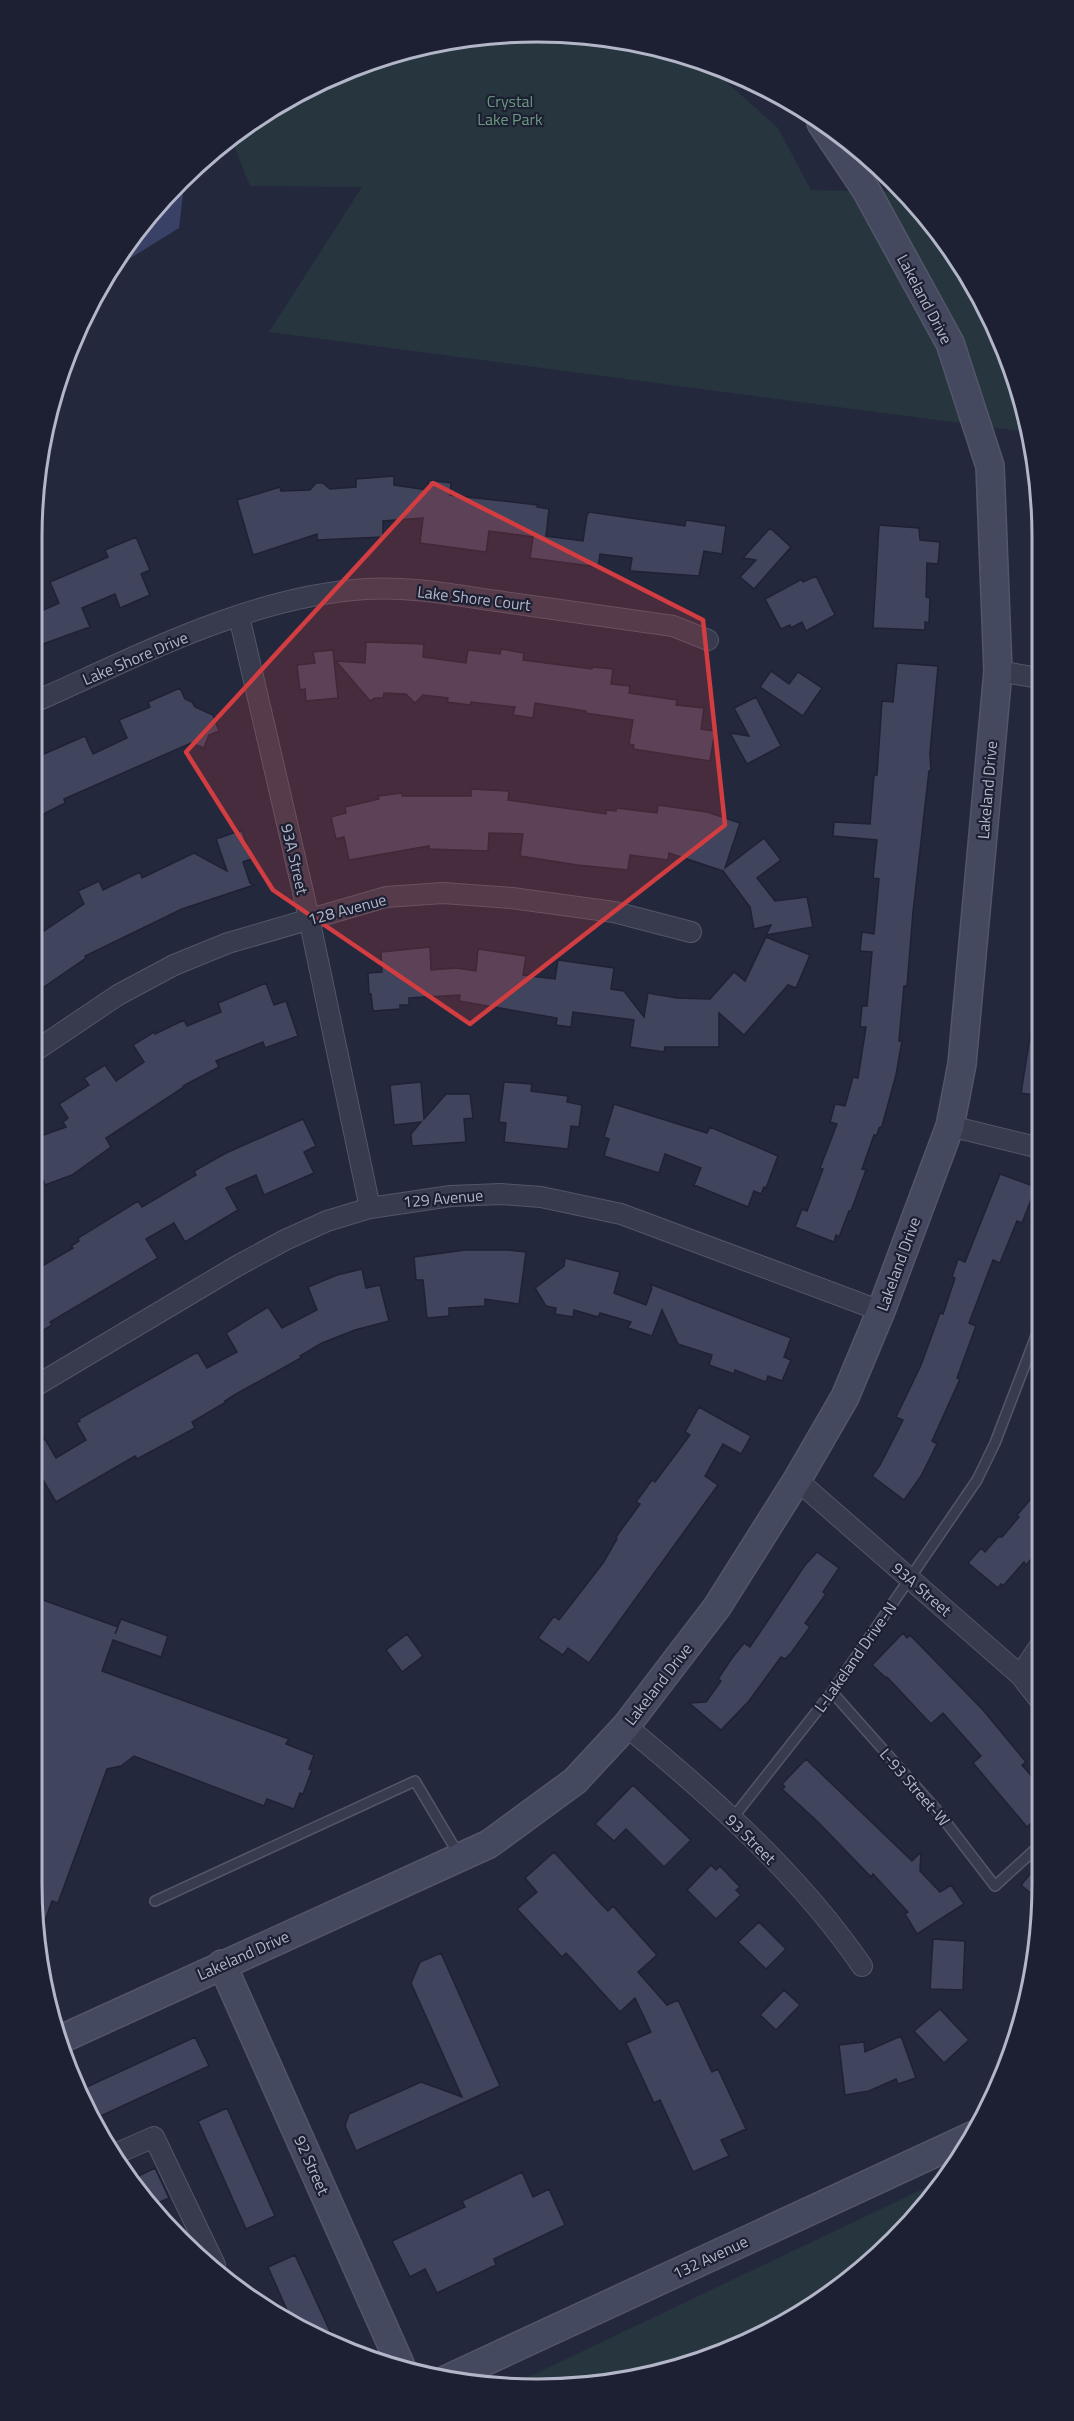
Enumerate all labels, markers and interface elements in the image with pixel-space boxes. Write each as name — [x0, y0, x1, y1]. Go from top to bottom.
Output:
park label: Crystal Lake Park — [477, 89, 543, 131]
street label: Lakeland Drive — [891, 250, 959, 348]
street label: Lake Shore Court — [416, 579, 532, 617]
street label: Lake Shore Drive — [79, 625, 191, 691]
street label: Lakeland Drive — [971, 740, 1003, 840]
street label: 93A Street — [275, 821, 315, 897]
street label: 128 Avenue — [305, 887, 389, 931]
street label: 129 Avenue — [402, 1183, 484, 1213]
street label: Lakeland Drive — [870, 1214, 926, 1314]
street label: 93A Street — [887, 1556, 957, 1622]
street label: L-Lakeland Drive-N — [808, 1597, 902, 1717]
street label: Lakeland Drive — [618, 1638, 698, 1730]
street label: L-93 Street-W — [874, 1743, 956, 1831]
street label: 93 Street — [720, 1808, 782, 1870]
street label: Lakeland Drive — [193, 1924, 293, 1986]
street label: 92 Street — [288, 2131, 336, 2199]
street label: 132 Avenue — [668, 2229, 752, 2285]

